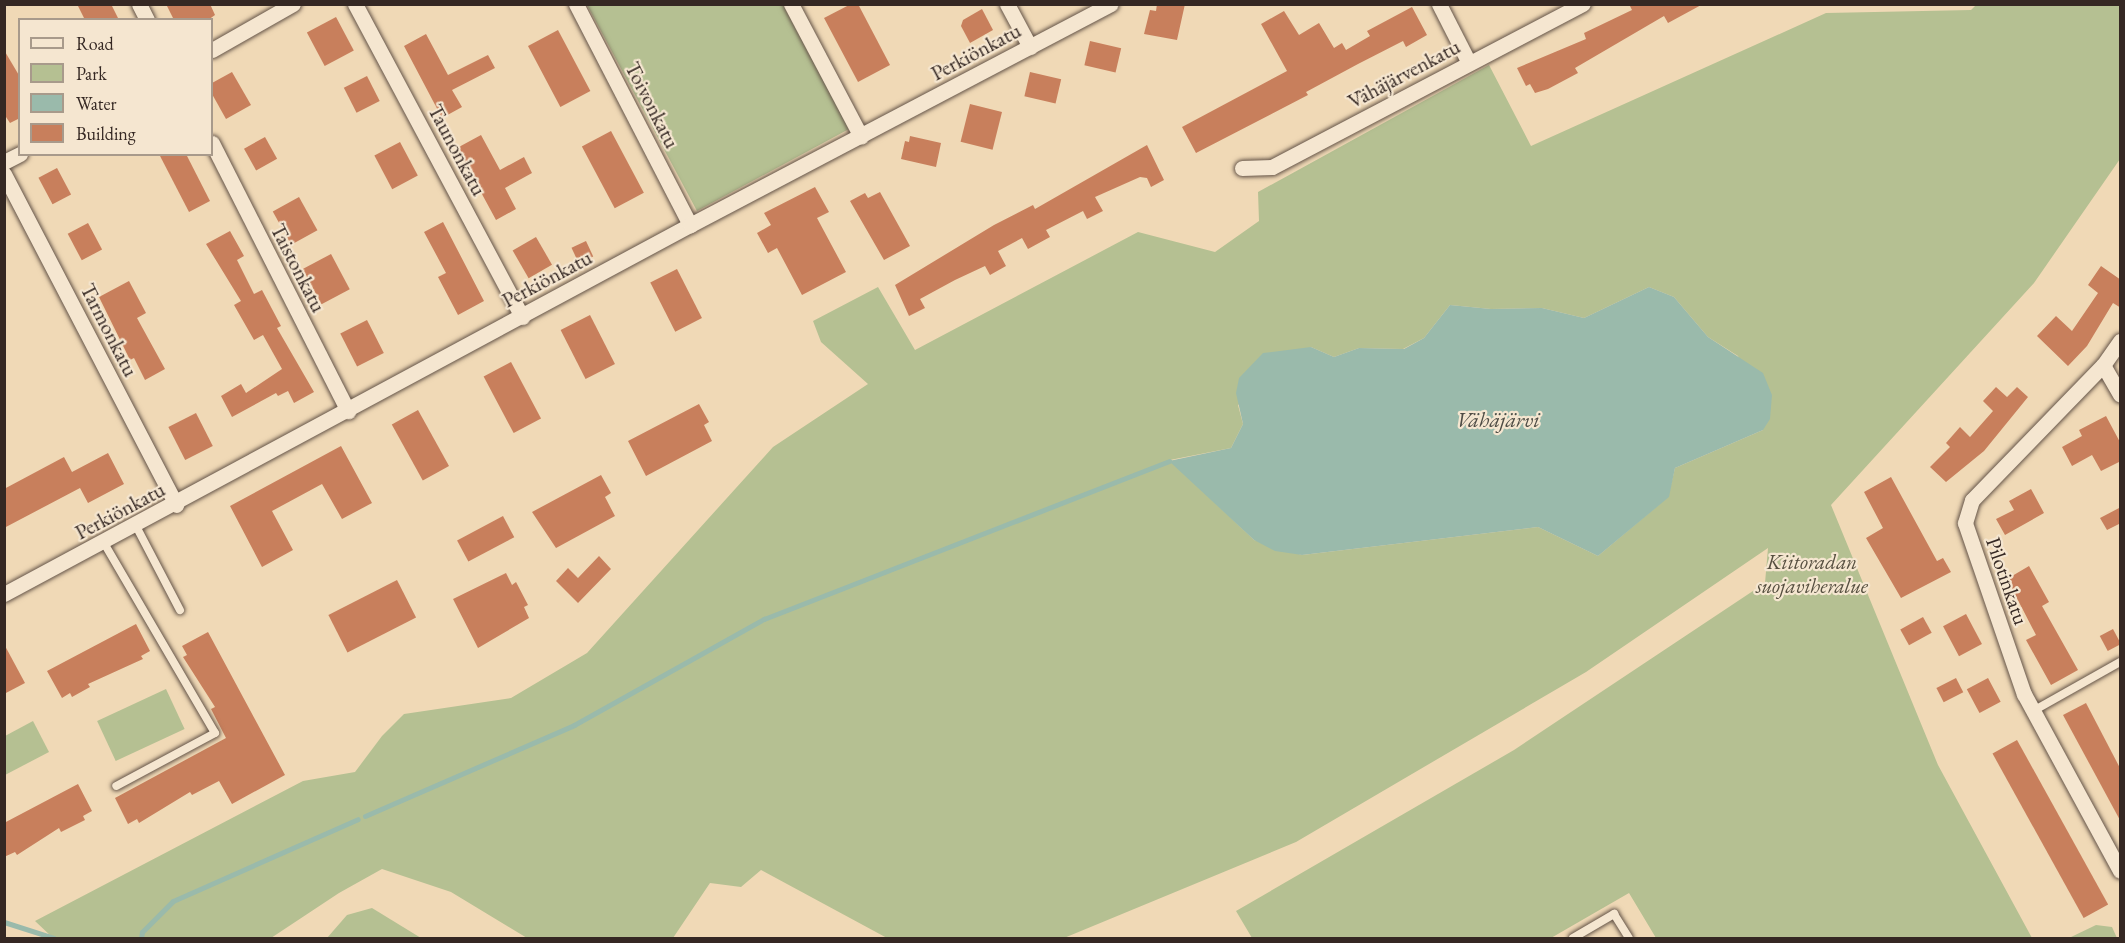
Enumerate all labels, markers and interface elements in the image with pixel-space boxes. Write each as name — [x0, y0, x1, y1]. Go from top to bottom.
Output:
legend — [18, 18, 213, 156]
street label: Perkiönkatu — [927, 18, 1025, 86]
text: Road — [76, 32, 114, 55]
street label: Vähäjärvenkatu — [1344, 34, 1464, 114]
street label: Toivonkatu — [620, 58, 684, 152]
text: Park — [76, 62, 107, 85]
text: Water — [76, 92, 117, 115]
street label: Taunonkatu — [422, 100, 492, 200]
text: Building — [76, 122, 136, 145]
street label: Taistonkatu — [265, 219, 331, 317]
street label: Perkiönkatu — [498, 245, 596, 313]
street label: Tarmonkatu — [75, 279, 143, 381]
water label: Vähäjärvi — [1456, 407, 1540, 433]
street label: Perkiönkatu — [71, 477, 169, 545]
street label: Pilotinkatu — [1980, 534, 2034, 628]
park label: Kiitoradan suojaviheralue — [1756, 549, 1868, 599]

